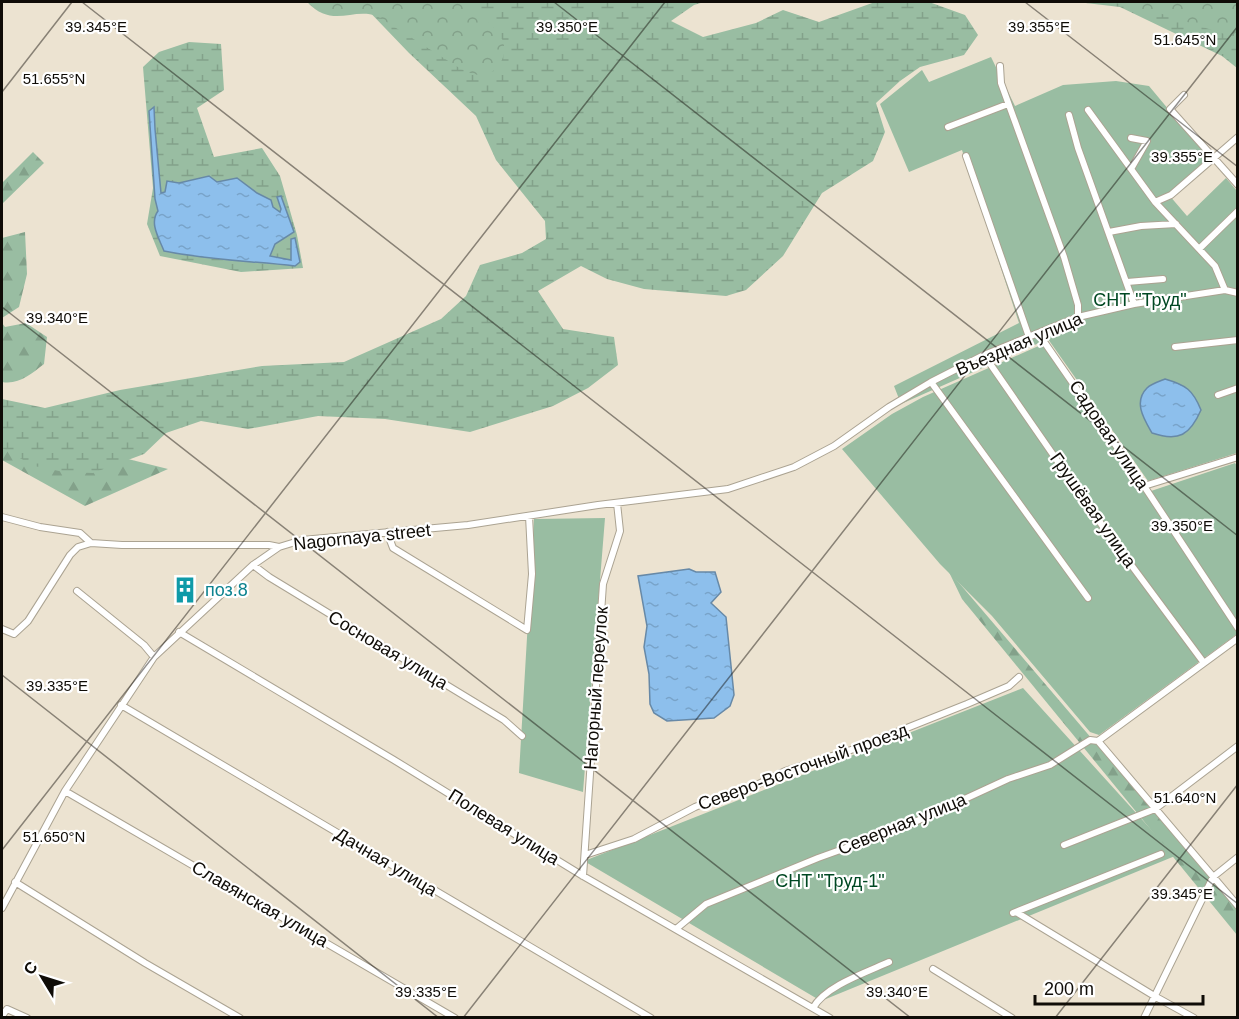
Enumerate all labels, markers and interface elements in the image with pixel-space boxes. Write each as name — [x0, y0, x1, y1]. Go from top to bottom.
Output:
text: 39.345°E — [65, 18, 127, 35]
text: 39.350°E — [536, 18, 598, 35]
text: 39.355°E — [1008, 18, 1070, 35]
text: 51.645°N — [1154, 31, 1216, 48]
text: 51.655°N — [23, 70, 85, 87]
text: 39.355°E — [1151, 148, 1213, 165]
park label: СНТ "Труд" — [1093, 290, 1187, 310]
street label: Въездная улица — [953, 308, 1086, 380]
text: 39.340°E — [26, 309, 88, 326]
street label: Садовая улица — [1065, 377, 1153, 494]
street label: Грушёвая улица — [1046, 449, 1141, 572]
text: 39.350°E — [1151, 517, 1213, 534]
street label: Nagornaya street — [292, 520, 432, 554]
building icon: поз.8 — [170, 575, 200, 605]
place label: поз.8 — [205, 580, 248, 600]
street label: Нагорный переулок — [580, 605, 612, 770]
street label: Сосновая улица — [325, 607, 452, 694]
text: 39.335°E — [26, 677, 88, 694]
street label: Северо-Восточный проезд — [695, 719, 911, 814]
street label: Полевая улица — [445, 785, 564, 870]
street label: Северная улица — [835, 789, 970, 859]
text: 51.640°N — [1154, 789, 1216, 806]
street label: Дачная улица — [331, 824, 441, 901]
text: 51.650°N — [23, 828, 85, 845]
street label: Славянская улица — [188, 857, 333, 952]
park label: СНТ "Труд-1" — [775, 871, 885, 891]
text: 39.345°E — [1151, 885, 1213, 902]
north arrow — [12, 947, 72, 1007]
text: С — [20, 958, 41, 978]
scale bar — [1035, 968, 1203, 1006]
text: 200 m — [1044, 979, 1094, 999]
text: 39.335°E — [395, 983, 457, 1000]
text: 39.340°E — [866, 983, 928, 1000]

